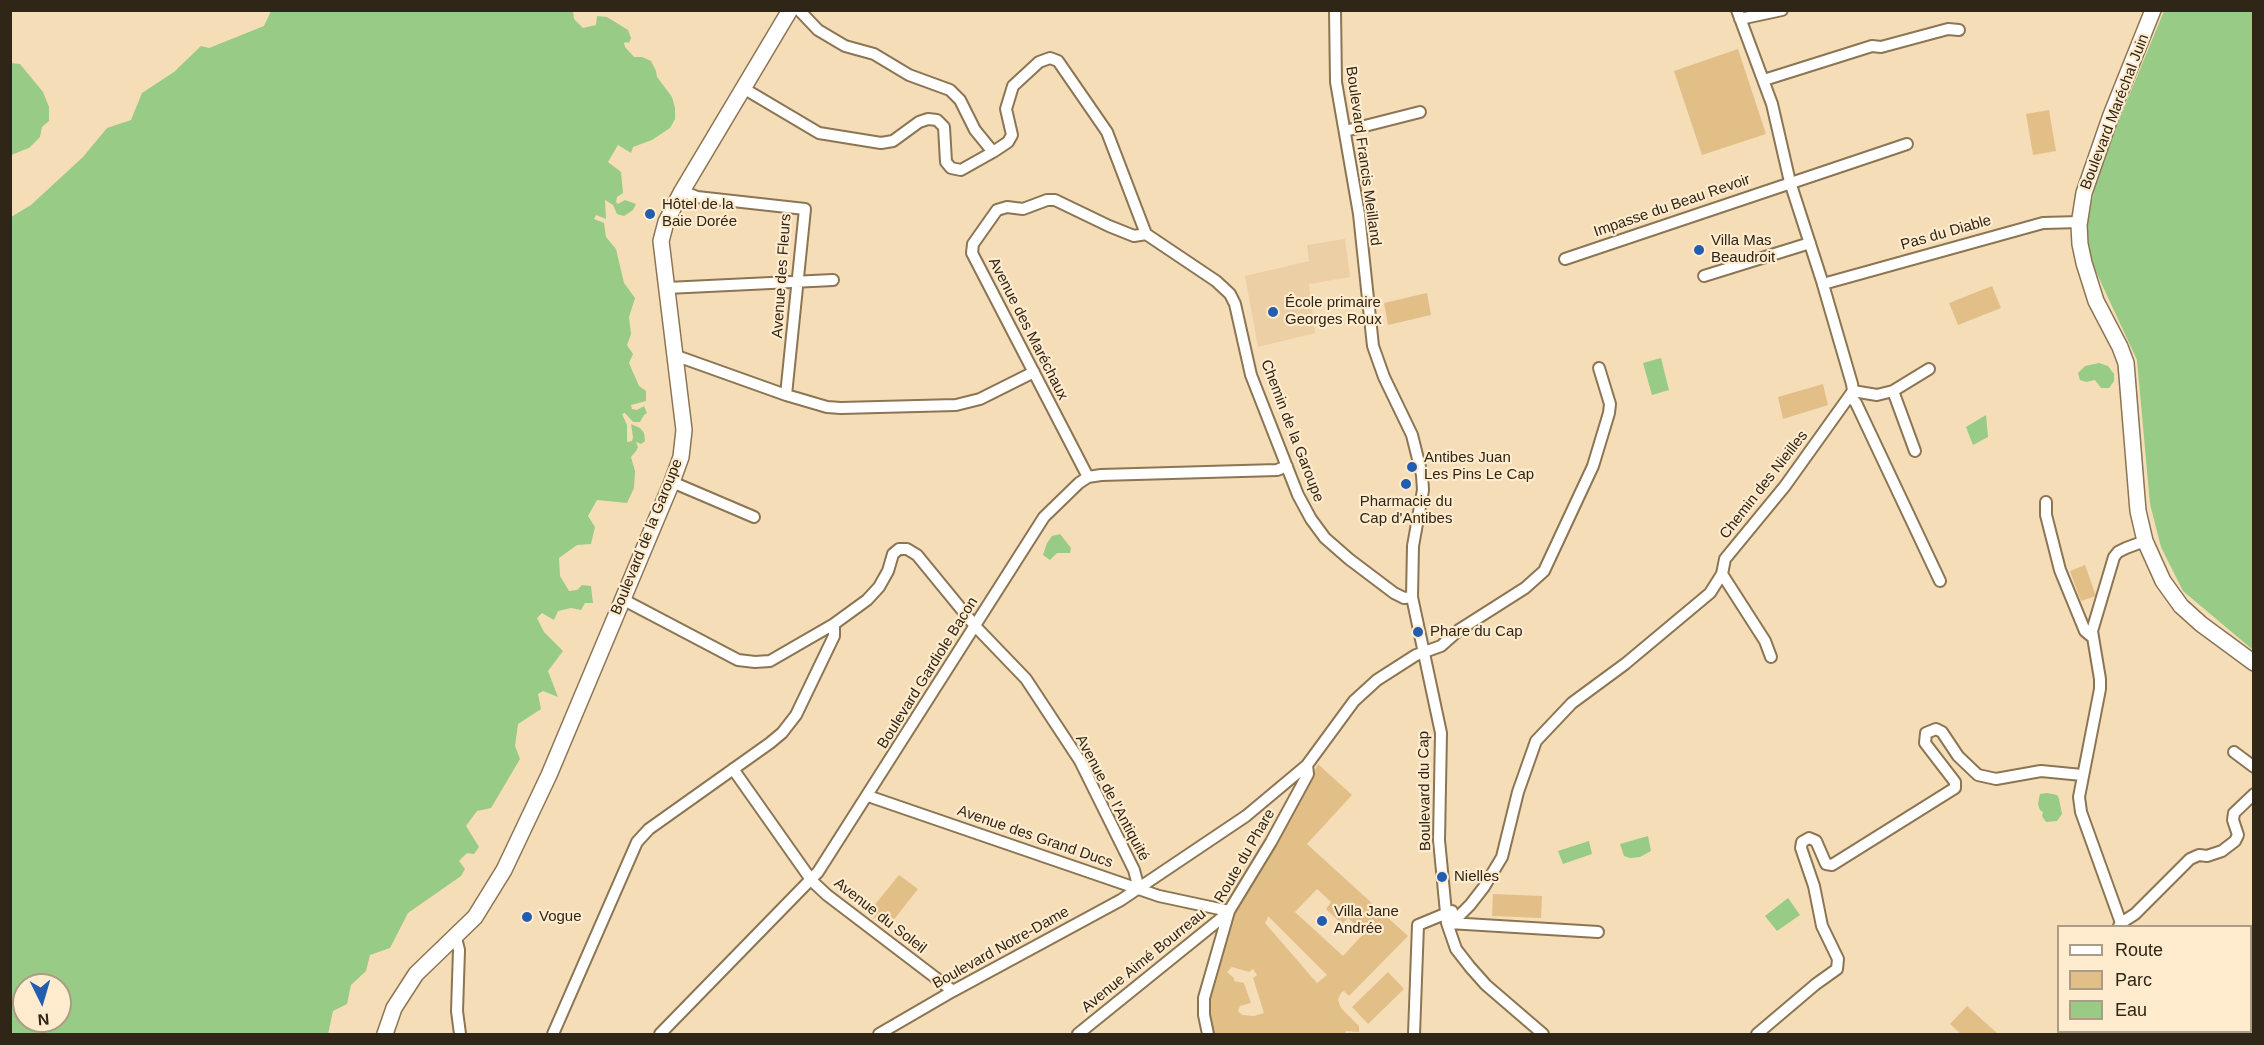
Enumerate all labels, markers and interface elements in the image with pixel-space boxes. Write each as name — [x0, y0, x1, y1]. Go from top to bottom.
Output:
street label: Boulevard Maréchal Juin — [2077, 32, 2153, 192]
street label: Boulevard Francis Meilland — [1341, 65, 1385, 247]
street label: Impasse du Beau Revoir — [1591, 171, 1753, 241]
place label: Hôtel de la Baie Dorée — [662, 196, 737, 231]
marker: Hôtel de la Baie Dorée — [643, 207, 657, 221]
street label: Pas du Diable — [1899, 211, 1993, 255]
street label: Avenue des Fleurs — [769, 213, 795, 339]
place label: Villa Mas Beaudroit — [1711, 232, 1775, 267]
marker: Villa Mas Beaudroit — [1692, 243, 1706, 257]
street label: Avenue des Maréchaux — [984, 255, 1072, 403]
place label: École primaire Georges Roux — [1285, 294, 1382, 329]
marker: École primaire Georges Roux — [1266, 305, 1280, 319]
street label: Chemin de la Garoupe — [1257, 357, 1327, 505]
street label: Chemin des Nieilles — [1716, 427, 1812, 543]
place label: Antibes Juan Les Pins Le Cap — [1424, 449, 1534, 484]
street label: Boulevard de la Garoupe — [607, 456, 687, 618]
marker: Antibes Juan Les Pins Le Cap — [1405, 460, 1419, 474]
marker: Pharmacie du Cap d'Antibes — [1399, 477, 1413, 491]
place label: Pharmacie du Cap d'Antibes — [1360, 493, 1452, 528]
street label: Boulevard Gardiole Bacon — [874, 594, 982, 752]
place label: Phare du Cap — [1430, 623, 1523, 641]
marker: Phare du Cap — [1411, 625, 1425, 639]
street label: Boulevard du Cap — [1415, 731, 1435, 851]
street label: Avenue de l'Antiquité — [1071, 732, 1153, 864]
street label: Avenue des Grand Ducs — [955, 802, 1115, 872]
street label: Route du Phare — [1211, 806, 1279, 906]
place label: Nielles — [1454, 868, 1499, 886]
marker: Nielles — [1435, 870, 1449, 884]
street label: Avenue du Soleil — [830, 874, 930, 958]
street label: Boulevard Notre-Dame — [930, 903, 1072, 993]
place label: Villa Jane Andrée — [1334, 903, 1399, 938]
street label: Avenue Aimé Bourreau — [1078, 905, 1210, 1017]
place label: Vogue — [539, 908, 582, 926]
marker: Vogue — [520, 910, 534, 924]
marker: Villa Jane Andrée — [1315, 914, 1329, 928]
legend — [2057, 925, 2252, 1033]
text: Route — [2115, 940, 2163, 960]
text: Parc — [2115, 970, 2152, 990]
north arrow — [12, 973, 72, 1033]
text: Eau — [2115, 1000, 2147, 1020]
text: N — [37, 1010, 50, 1028]

